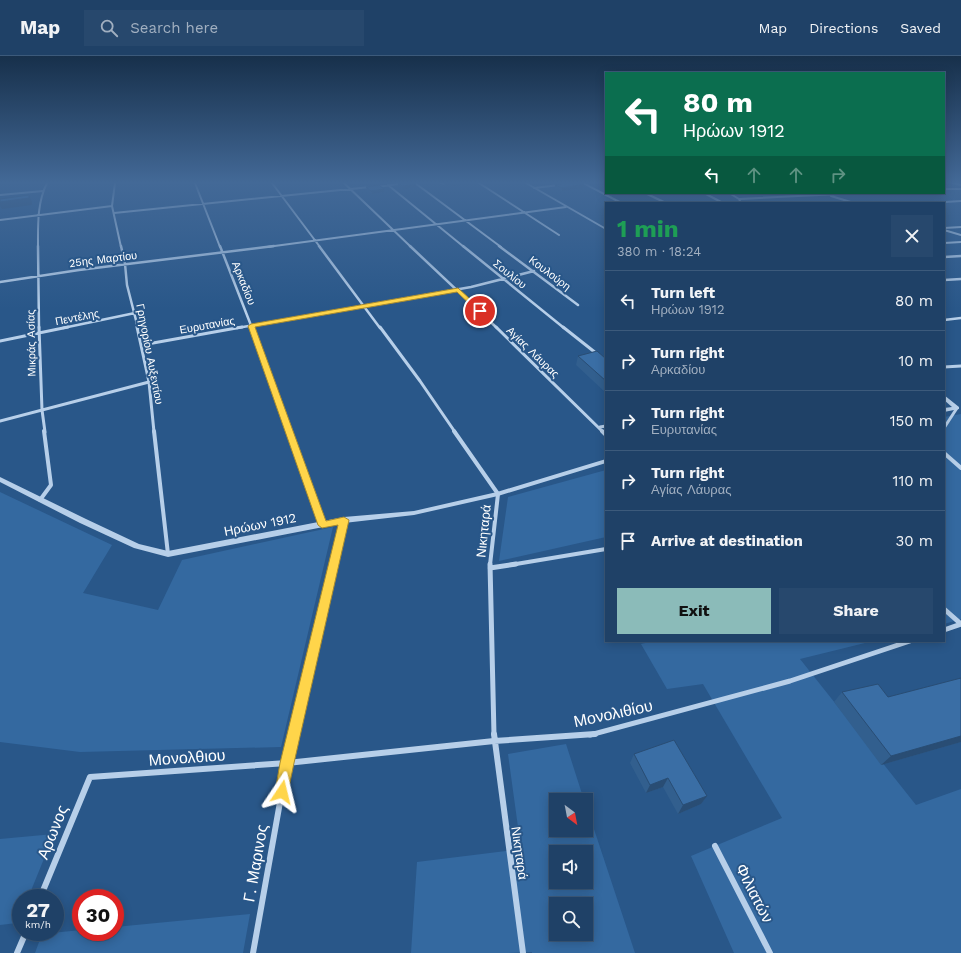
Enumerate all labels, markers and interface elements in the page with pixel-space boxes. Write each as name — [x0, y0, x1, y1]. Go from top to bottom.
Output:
search box — [84, 10, 364, 46]
text: Map — [20, 16, 60, 39]
icon: search — [98, 17, 120, 39]
text: Search here — [130, 19, 218, 37]
text: Map — [759, 20, 787, 36]
text: Directions — [809, 20, 878, 36]
text: Saved — [900, 20, 941, 36]
text: 80 m — [683, 86, 753, 119]
icon: left — [617, 88, 669, 140]
text: Ηρώων 1912 — [683, 120, 785, 141]
icon: left — [701, 164, 723, 186]
icon: ahead — [743, 164, 765, 186]
icon: ahead — [785, 164, 807, 186]
icon: right — [827, 164, 849, 186]
text: 1 min — [617, 215, 679, 243]
button: close — [891, 215, 933, 257]
text: 380 m · 18:24 — [617, 244, 701, 259]
street label: 25ης Μαρτίου — [68, 249, 138, 270]
street label: Κουλούρη — [526, 253, 573, 293]
street label: Σουλίου — [490, 257, 529, 292]
street label: Αρκαδίου — [229, 259, 258, 307]
text: Turn left — [651, 284, 715, 302]
icon: left — [617, 290, 639, 312]
text: 80 m — [895, 292, 933, 310]
pin — [463, 294, 497, 328]
icon: arrive — [469, 300, 491, 322]
text: Ηρώων 1912 — [651, 302, 725, 317]
street label: Γρηγορίου Αυξεντίου — [133, 303, 166, 406]
street label: Πεντέλης — [54, 307, 100, 328]
street label: Μικράς Ασίας — [24, 309, 39, 377]
street label: Ευρυτανίας — [178, 314, 236, 337]
street label: Αγίας Λάυρας — [504, 324, 562, 381]
text: Turn right — [651, 344, 724, 362]
icon: right — [617, 350, 639, 372]
text: 10 m — [898, 352, 933, 370]
text: Αρκαδίου — [651, 362, 705, 377]
text: Turn right — [651, 404, 724, 422]
icon: right — [617, 410, 639, 432]
text: 150 m — [890, 412, 933, 430]
text: Ευρυτανίας — [651, 422, 717, 437]
text: Turn right — [651, 464, 724, 482]
icon: right — [617, 470, 639, 492]
text: 110 m — [893, 472, 933, 490]
text: Αγίας Λάυρας — [651, 482, 732, 497]
street label: Νικηταρά — [473, 503, 494, 558]
street label: Ηρώων 1912 — [223, 510, 298, 539]
icon: arrive — [617, 530, 639, 552]
text: Arrive at destination — [651, 532, 803, 550]
text: 30 m — [896, 532, 933, 550]
button: Exit — [617, 588, 771, 634]
button: Share — [779, 588, 933, 634]
street label: Μονολιθίου — [572, 696, 654, 731]
street label: Μονολθιου — [148, 745, 226, 770]
position arrow — [261, 771, 303, 813]
north arrow — [549, 793, 593, 837]
map controls — [549, 793, 593, 941]
street label: Αρωνος — [33, 802, 72, 862]
street label: Γ. Μαρινος — [239, 823, 272, 903]
street label: Νικηταρά — [508, 826, 531, 881]
button: sound — [549, 845, 593, 889]
street label: Φιλιατών — [732, 861, 777, 926]
speed limit sign: 30 — [72, 889, 124, 941]
button: search — [549, 897, 593, 941]
text: 27 — [26, 898, 50, 922]
text: km/h — [25, 919, 51, 930]

